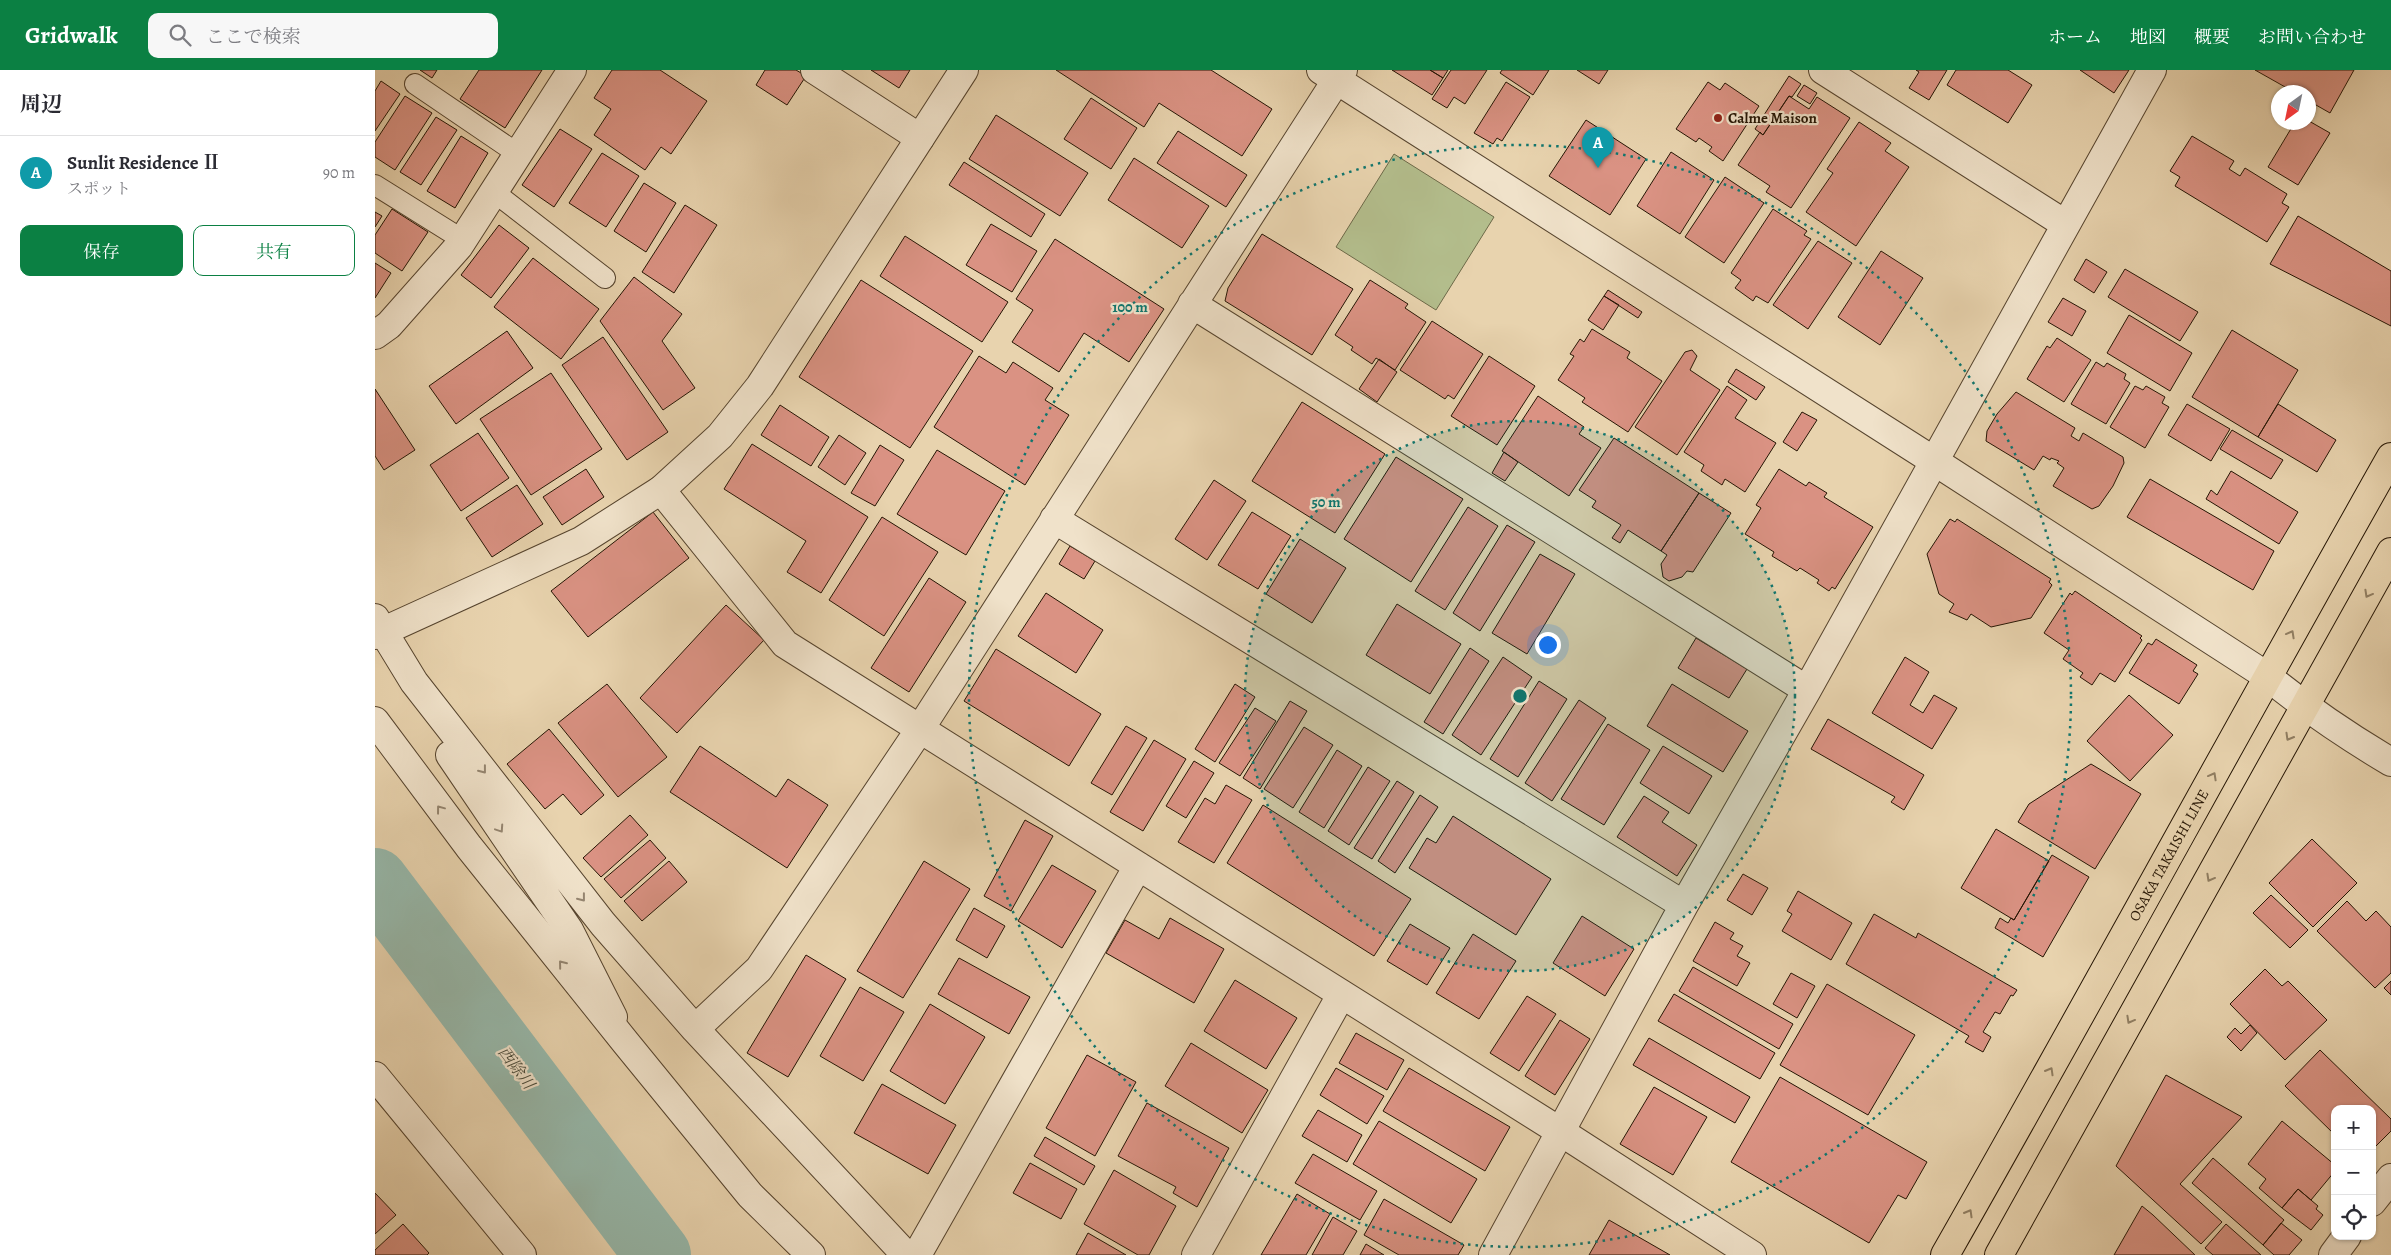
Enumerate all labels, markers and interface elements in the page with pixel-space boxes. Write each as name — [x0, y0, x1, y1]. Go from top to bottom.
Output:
search box — [148, 13, 498, 58]
text: Gridwalk — [25, 19, 118, 51]
icon: search — [166, 21, 194, 49]
text: ここで検索 — [206, 24, 301, 50]
text: ホーム — [2048, 25, 2102, 49]
text: 地図 — [2130, 25, 2166, 49]
text: 概要 — [2194, 25, 2230, 49]
text: お問い合わせ — [2258, 25, 2366, 49]
north arrow — [2271, 85, 2316, 130]
text: 周辺 — [20, 90, 62, 118]
place label: Calme Maison — [1728, 108, 1817, 128]
marker: Calme Maison — [1712, 112, 1724, 124]
pin: A — [1582, 127, 1614, 168]
text: Sunlit Residence Ⅱ — [67, 150, 221, 176]
text: A — [31, 162, 41, 184]
text: 90 m — [323, 162, 355, 184]
text: スポット — [67, 178, 131, 200]
button: 保存 — [20, 225, 183, 276]
button: 共有 — [193, 225, 355, 276]
text: 100 m — [1112, 297, 1148, 317]
text: 50 m — [1311, 492, 1341, 512]
one-way arrow — [2364, 589, 2374, 598]
one-way arrow — [2285, 630, 2295, 639]
your location — [1535, 632, 1561, 658]
centre of rings — [1511, 687, 1529, 705]
one-way arrow — [2286, 731, 2296, 740]
one-way arrow — [477, 764, 485, 773]
one-way arrow — [2206, 772, 2216, 781]
street label: OSAKA TAKAISHI LINE — [2124, 786, 2213, 925]
one-way arrow — [437, 805, 446, 815]
one-way arrow — [494, 824, 503, 833]
one-way arrow — [2206, 873, 2216, 882]
one-way arrow — [577, 892, 585, 901]
one-way arrow — [559, 960, 568, 969]
one-way arrow — [2127, 1015, 2137, 1024]
water label: 西除川 — [493, 1042, 540, 1095]
one-way arrow — [2043, 1068, 2053, 1077]
map controls — [2331, 1105, 2376, 1240]
button: + — [2331, 1105, 2376, 1150]
button: − — [2331, 1150, 2376, 1195]
button: locate — [2331, 1195, 2376, 1240]
one-way arrow — [1963, 1209, 1973, 1218]

